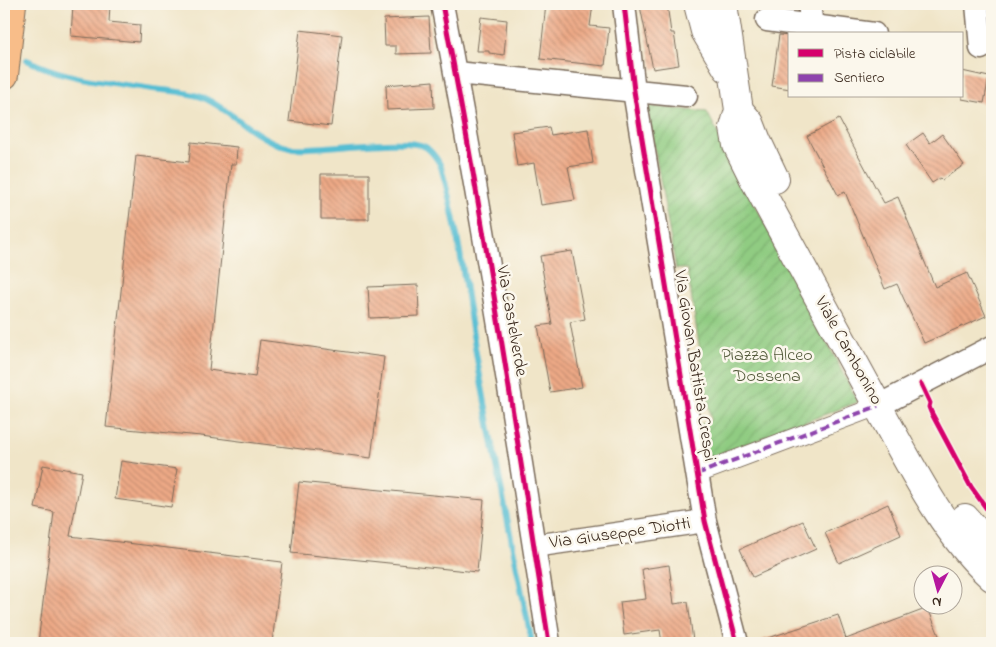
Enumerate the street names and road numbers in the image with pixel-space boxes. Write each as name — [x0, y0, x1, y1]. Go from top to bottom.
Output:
street label: Via Castelverde — [488, 263, 534, 379]
street label: Via Giovan Battista Crespi — [666, 268, 722, 463]
street label: Viale Cambonino — [807, 291, 889, 410]
street label: Via Giuseppe Diotti — [547, 511, 692, 557]

